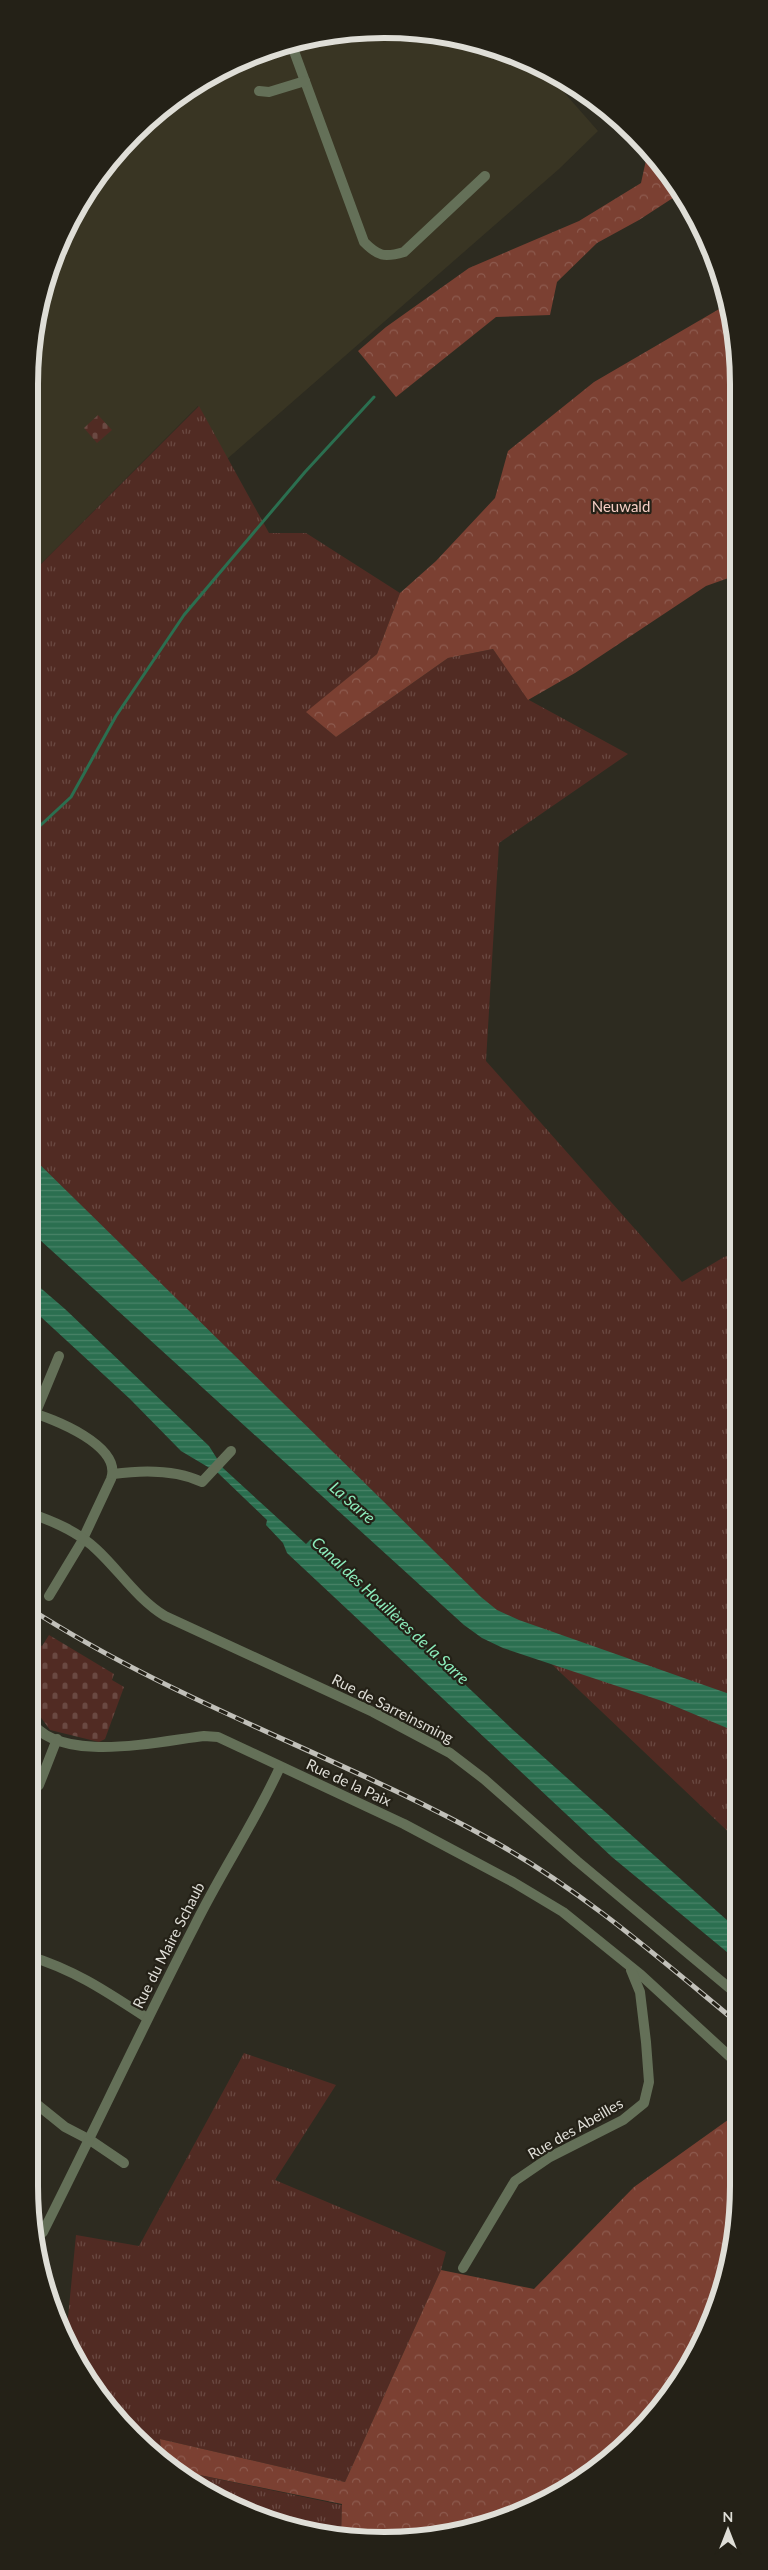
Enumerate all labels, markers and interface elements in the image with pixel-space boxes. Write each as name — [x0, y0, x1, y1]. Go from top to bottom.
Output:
park label: Neuwald — [592, 497, 650, 515]
water label: La Sarre — [326, 1477, 380, 1527]
water label: Canal des Houillères de la Sarre — [309, 1532, 474, 1688]
street label: Rue de Sarreinsming — [329, 1670, 457, 1747]
street label: Rue de la Paix — [304, 1755, 395, 1810]
street label: Rue du Maire Schaub — [128, 1879, 208, 2011]
street label: Rue des Abeilles — [524, 2093, 626, 2163]
north arrow — [703, 2505, 753, 2555]
text: N — [723, 2508, 733, 2525]

